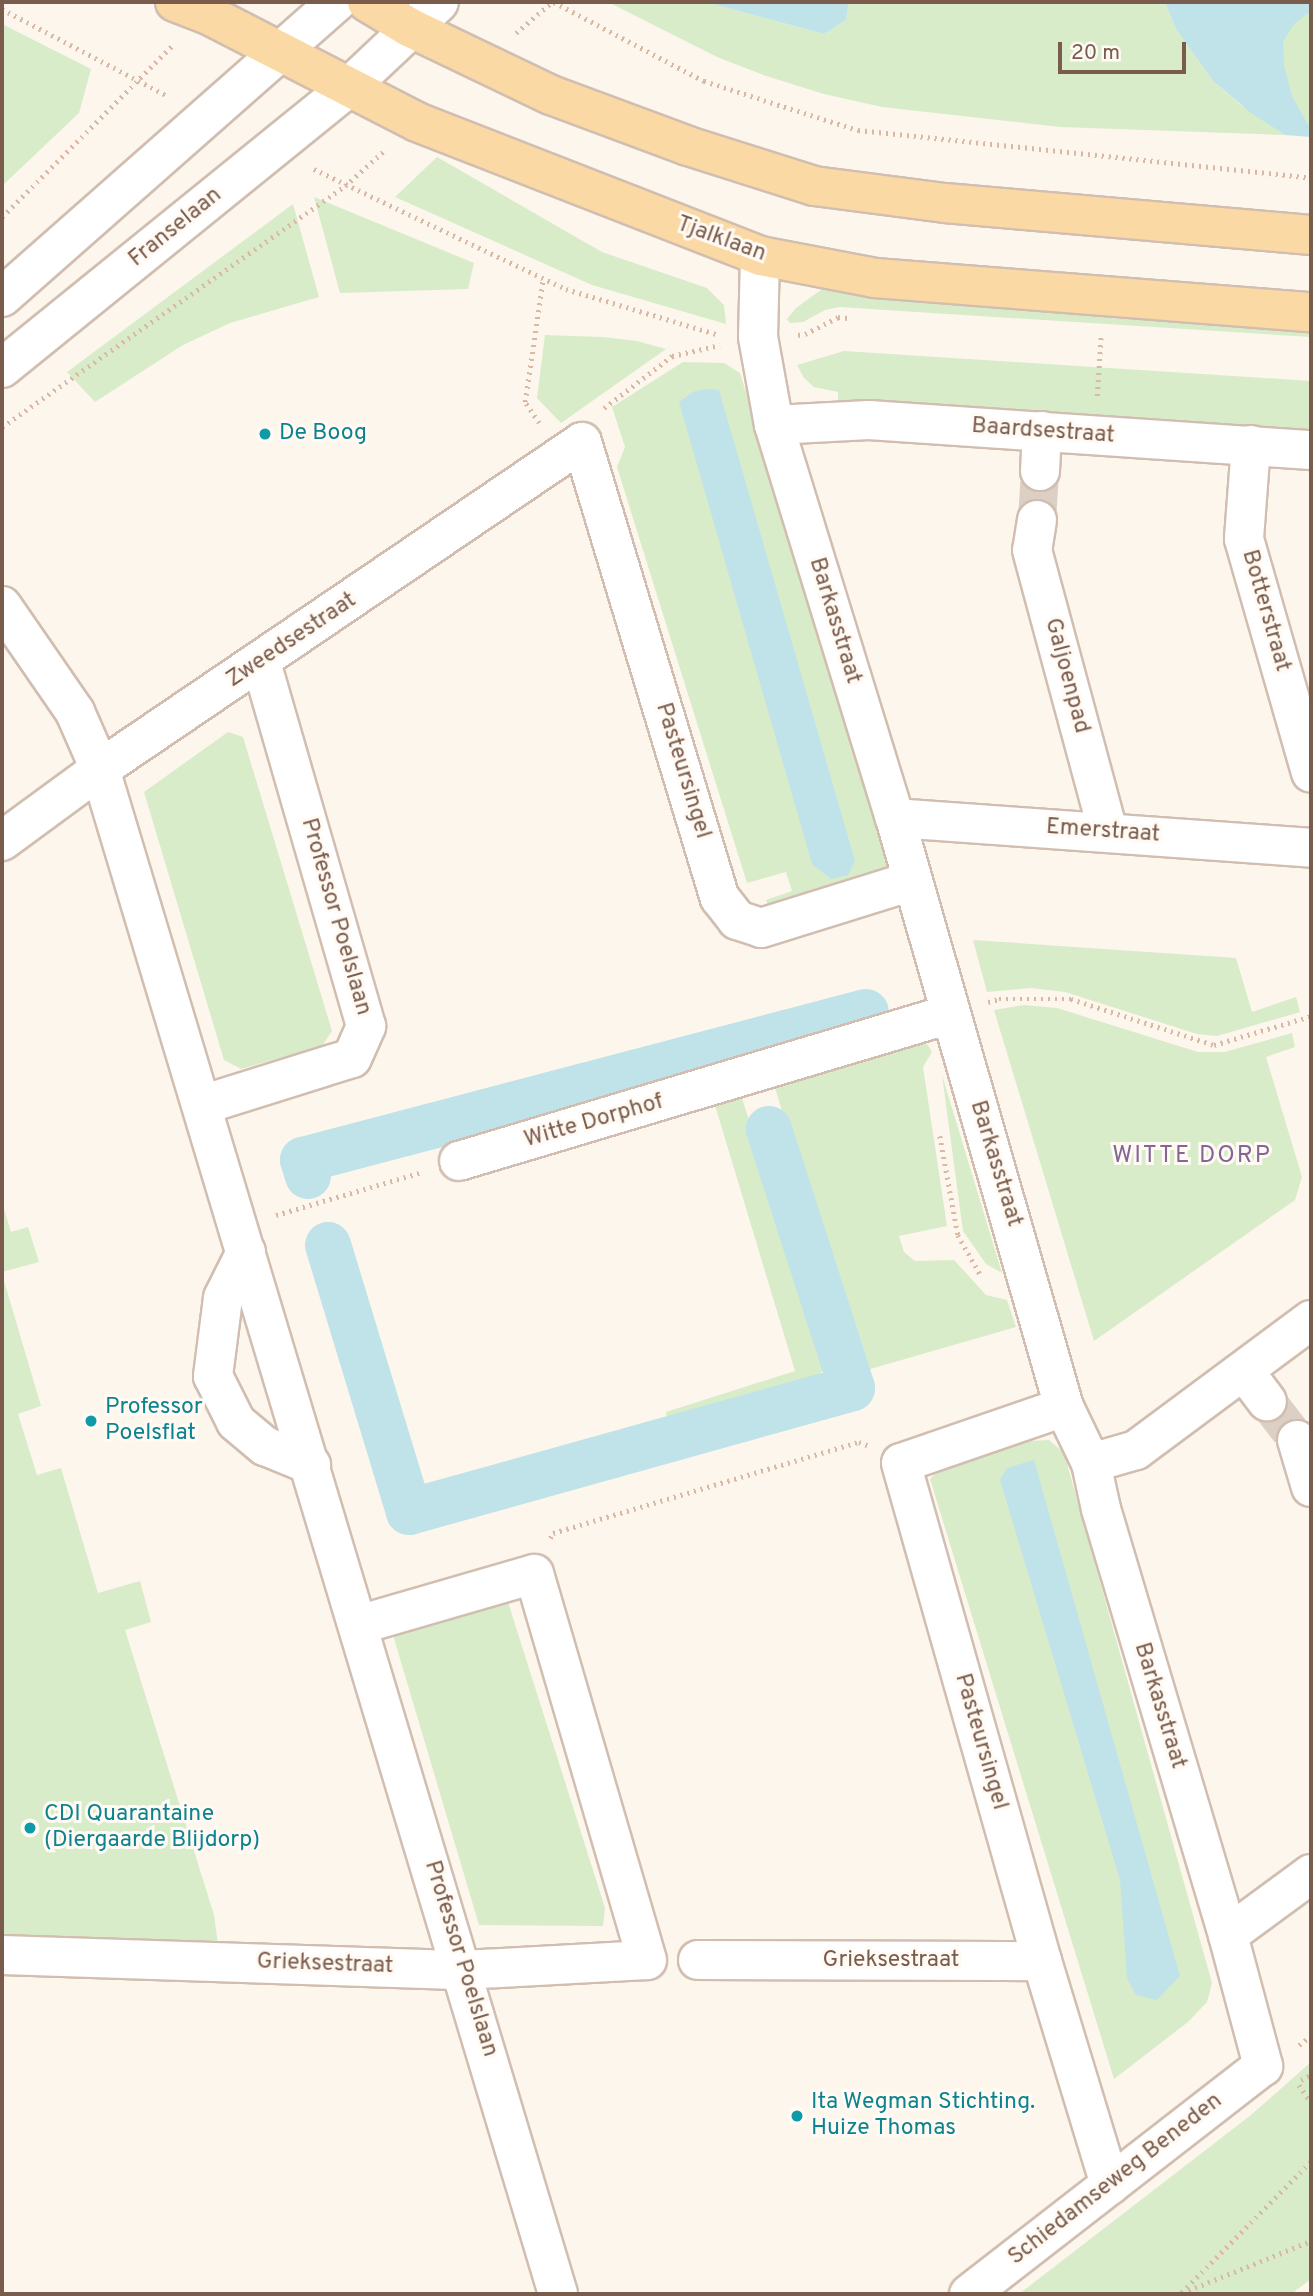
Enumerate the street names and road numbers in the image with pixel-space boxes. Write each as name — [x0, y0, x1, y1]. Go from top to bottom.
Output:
street label: Franselaan — [124, 182, 228, 274]
street label: Tjalklaan — [673, 211, 769, 269]
street label: Baardsestraat — [971, 413, 1115, 451]
street label: Botterstraat — [1234, 547, 1296, 675]
street label: Barkasstraat — [802, 555, 866, 687]
street label: Zweedsestraat — [222, 587, 362, 695]
street label: Galjoenpad — [1037, 615, 1095, 737]
street label: Pasteursingel — [648, 700, 716, 842]
street label: Emerstraat — [1045, 814, 1161, 850]
street label: Professor Poelslaan — [294, 815, 376, 1019]
street label: Witte Dorphof — [521, 1089, 667, 1155]
street label: Barkasstraat — [963, 1098, 1027, 1230]
street label: Barkasstraat — [1127, 1640, 1191, 1772]
street label: Pasteursingel — [947, 1671, 1013, 1813]
street label: Professor Poelslaan — [417, 1858, 503, 2060]
street label: Grieksestraat — [823, 1947, 959, 1975]
street label: Grieksestraat — [256, 1949, 394, 1981]
street label: Schiedamseweg Beneden — [1004, 2088, 1228, 2272]

